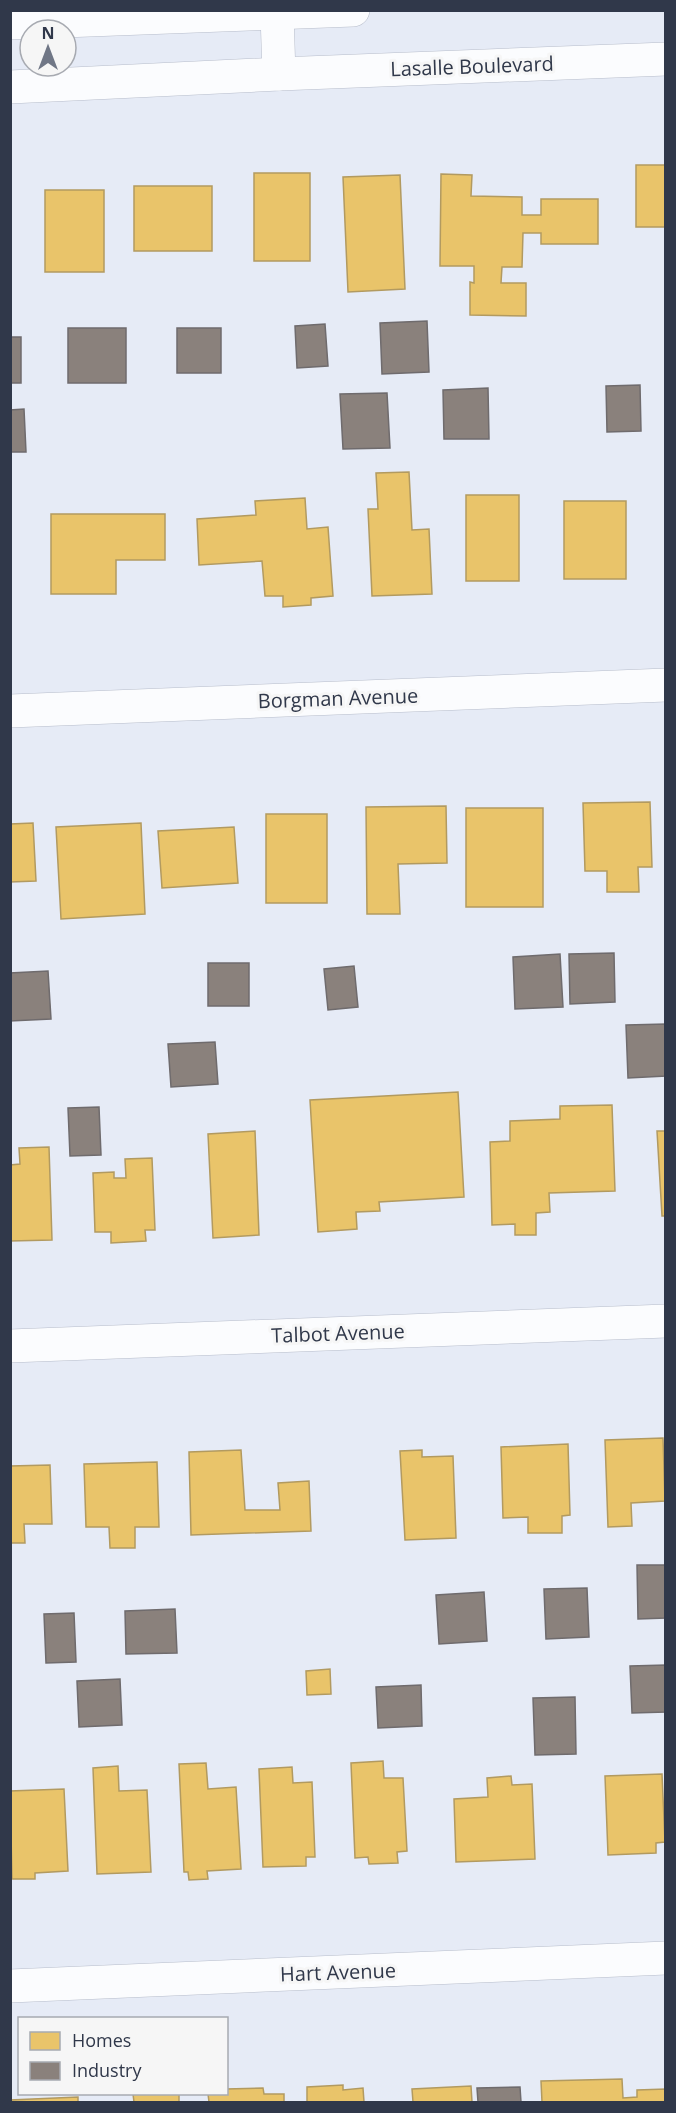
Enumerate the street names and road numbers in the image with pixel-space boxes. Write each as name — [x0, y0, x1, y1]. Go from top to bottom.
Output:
street label: Lasalle Boulevard — [390, 50, 554, 82]
street label: Borgman Avenue — [257, 682, 419, 714]
street label: Talbot Avenue — [271, 1317, 405, 1349]
street label: Hart Avenue — [280, 1956, 396, 1988]

